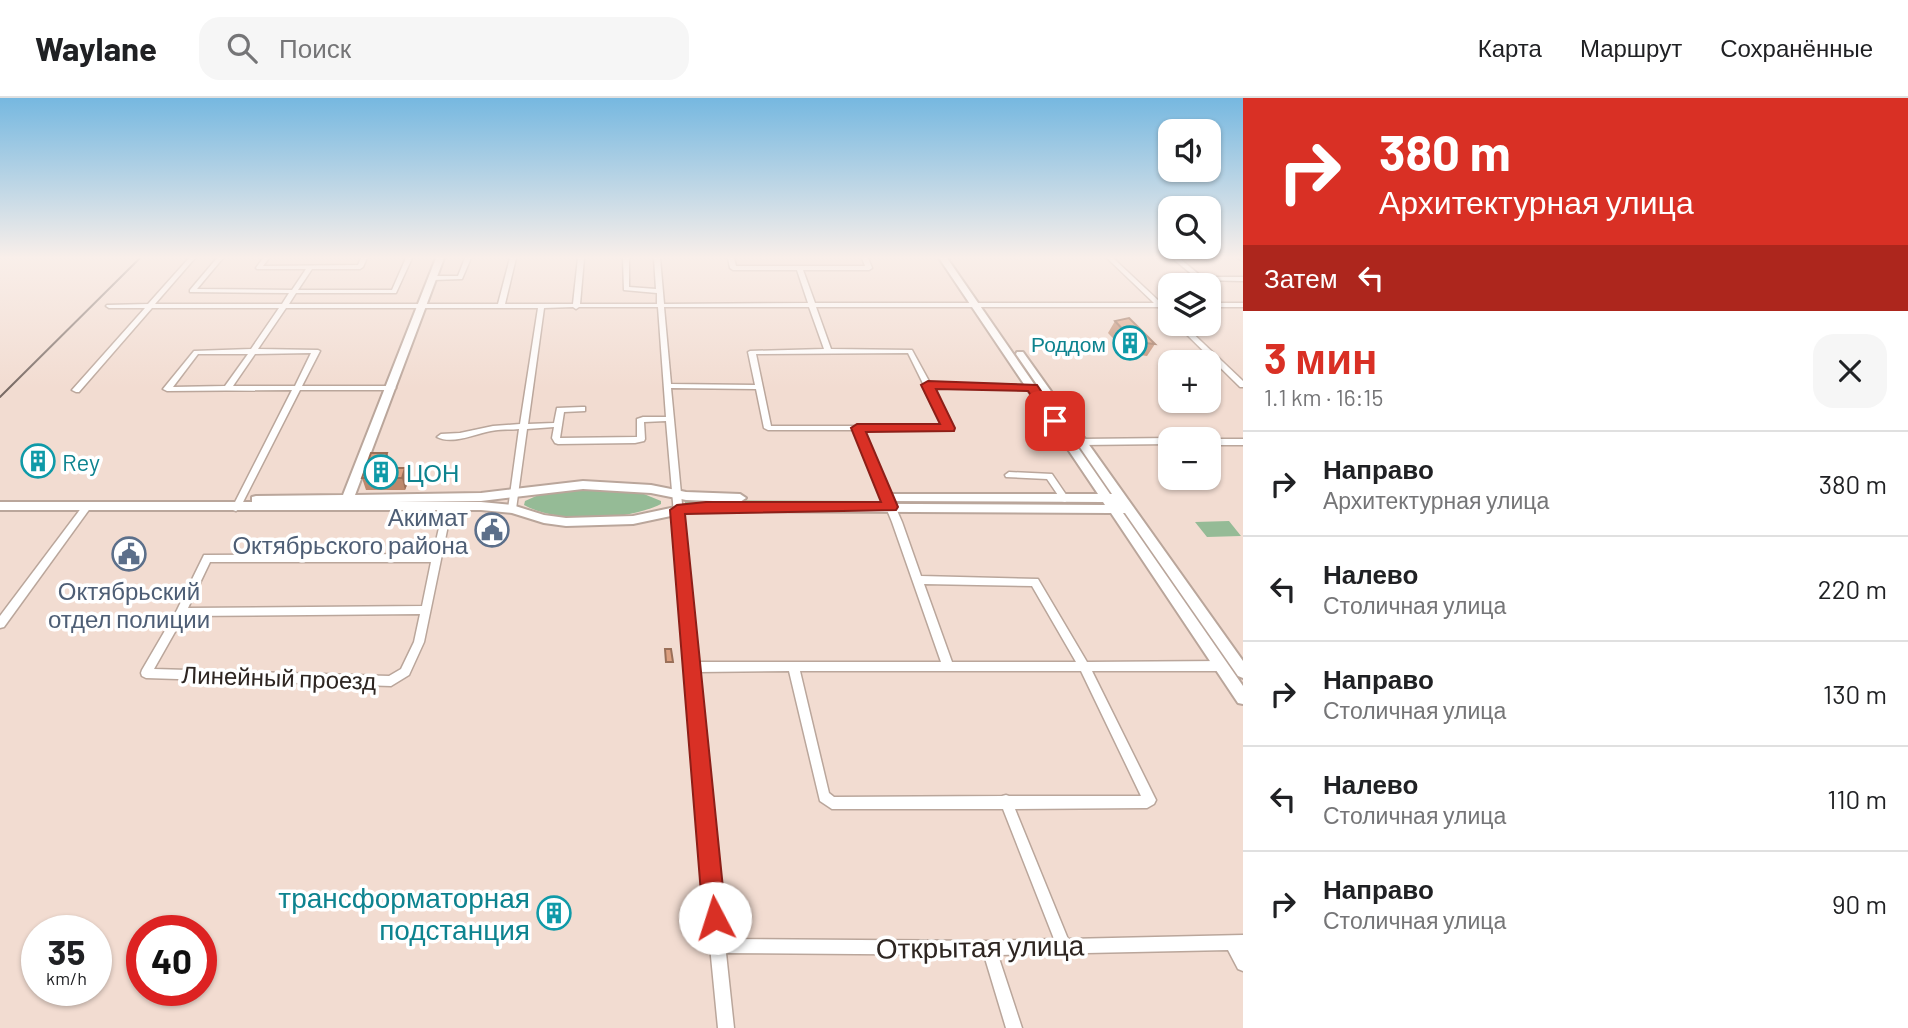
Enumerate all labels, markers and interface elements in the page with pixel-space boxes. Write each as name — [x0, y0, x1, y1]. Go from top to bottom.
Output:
search box — [199, 17, 689, 80]
text: Waylane — [35, 28, 157, 68]
icon: search — [223, 29, 261, 67]
text: Поиск — [279, 32, 351, 63]
text: Карта — [1478, 33, 1542, 62]
text: Маршрут — [1580, 33, 1682, 62]
text: Сохранённые — [1720, 33, 1873, 62]
map controls — [1158, 119, 1221, 490]
button: sound — [1158, 119, 1221, 182]
text: 380 m — [1379, 122, 1511, 181]
icon: right — [1264, 126, 1355, 217]
text: Архитектурная улица — [1379, 182, 1694, 220]
button: search — [1158, 196, 1221, 259]
icon: left — [1352, 259, 1390, 297]
text: Затем — [1264, 262, 1338, 293]
button: layers — [1158, 273, 1221, 336]
building icon: Роддом — [1111, 324, 1149, 362]
place label: Роддом — [1031, 331, 1106, 356]
text: 3 мин — [1264, 332, 1377, 382]
button: close — [1813, 334, 1887, 408]
button: + — [1158, 350, 1221, 413]
text: 1.1 km · 16:15 — [1264, 383, 1383, 411]
pin — [1025, 391, 1085, 451]
icon: arrive — [1036, 402, 1074, 440]
button: − — [1158, 427, 1221, 490]
building icon: Rey — [19, 442, 57, 480]
place label: Rey — [62, 447, 100, 476]
building icon: ЦОН — [362, 453, 400, 491]
text: Направо — [1323, 453, 1434, 484]
place label: ЦОН — [406, 458, 459, 487]
icon: right — [1264, 465, 1302, 503]
text: 380 m — [1819, 468, 1887, 499]
text: Архитектурная улица — [1323, 486, 1549, 514]
place label: Акимат Октябрьского района — [232, 502, 469, 559]
public building icon: Акимат Октябрьского района — [473, 511, 511, 549]
public building icon: Октябрьский отдел полиции — [110, 535, 148, 573]
text: Налево — [1323, 558, 1418, 589]
icon: left — [1264, 570, 1302, 608]
text: 220 m — [1818, 573, 1887, 604]
place label: Октябрьский отдел полиции — [48, 576, 210, 633]
text: Столичная улица — [1323, 591, 1506, 619]
street label: Линейный проезд — [181, 659, 377, 695]
text: Направо — [1323, 663, 1434, 694]
icon: right — [1264, 675, 1302, 713]
text: 130 m — [1823, 678, 1887, 709]
text: Столичная улица — [1323, 696, 1506, 724]
text: Налево — [1323, 768, 1418, 799]
icon: left — [1264, 780, 1302, 818]
text: 110 m — [1827, 783, 1887, 814]
text: Столичная улица — [1323, 801, 1506, 829]
text: Направо — [1323, 873, 1434, 904]
place label: трансформаторная подстанция — [278, 880, 530, 946]
position arrow — [678, 881, 752, 955]
icon: right — [1264, 885, 1302, 923]
text: 90 m — [1832, 888, 1887, 919]
building icon: трансформаторная подстанция — [535, 894, 573, 932]
text: Столичная улица — [1323, 906, 1506, 934]
speed limit sign: 40 — [126, 915, 217, 1006]
street label: Открытая улица — [876, 927, 1085, 965]
text: 35 — [48, 930, 85, 972]
text: km/h — [46, 967, 87, 989]

